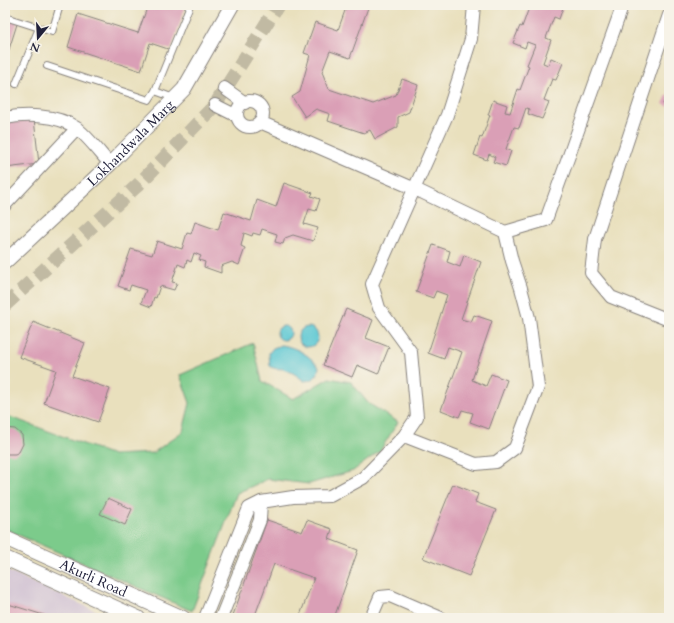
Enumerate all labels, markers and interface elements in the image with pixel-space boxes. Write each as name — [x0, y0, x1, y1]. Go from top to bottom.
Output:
north arrow — [18, 18, 58, 58]
text: N — [28, 38, 42, 56]
street label: Lokhandwala Marg — [83, 95, 178, 190]
street label: Akurli Road — [57, 554, 131, 601]

